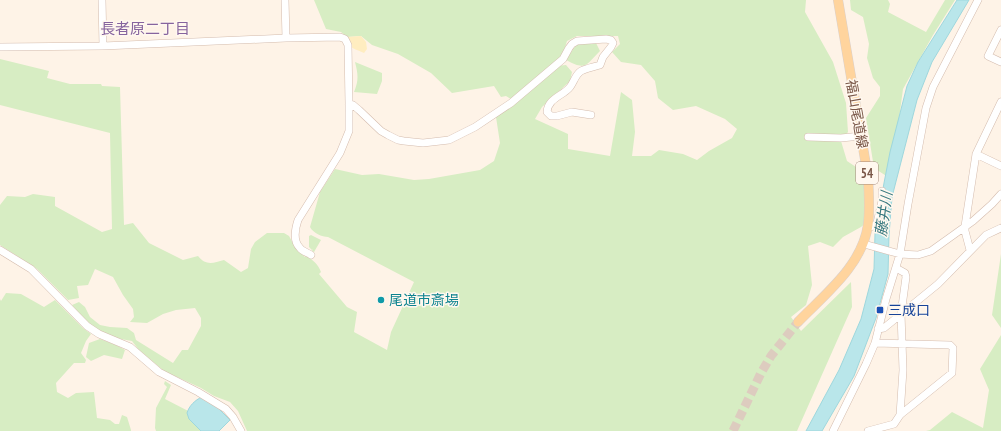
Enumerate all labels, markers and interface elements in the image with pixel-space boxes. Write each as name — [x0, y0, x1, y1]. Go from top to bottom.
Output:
district label: 長者原二丁目 — [100, 19, 190, 38]
street label: 福山尾道線 — [842, 78, 872, 150]
road number: 54 — [856, 162, 878, 184]
water label: 藤井川 — [871, 188, 896, 238]
place label: 尾道市斎場 — [389, 291, 459, 309]
marker: 尾道市斎場 — [376, 295, 386, 305]
place label: 三成口 — [888, 301, 930, 319]
marker: 三成口 — [875, 305, 885, 315]

